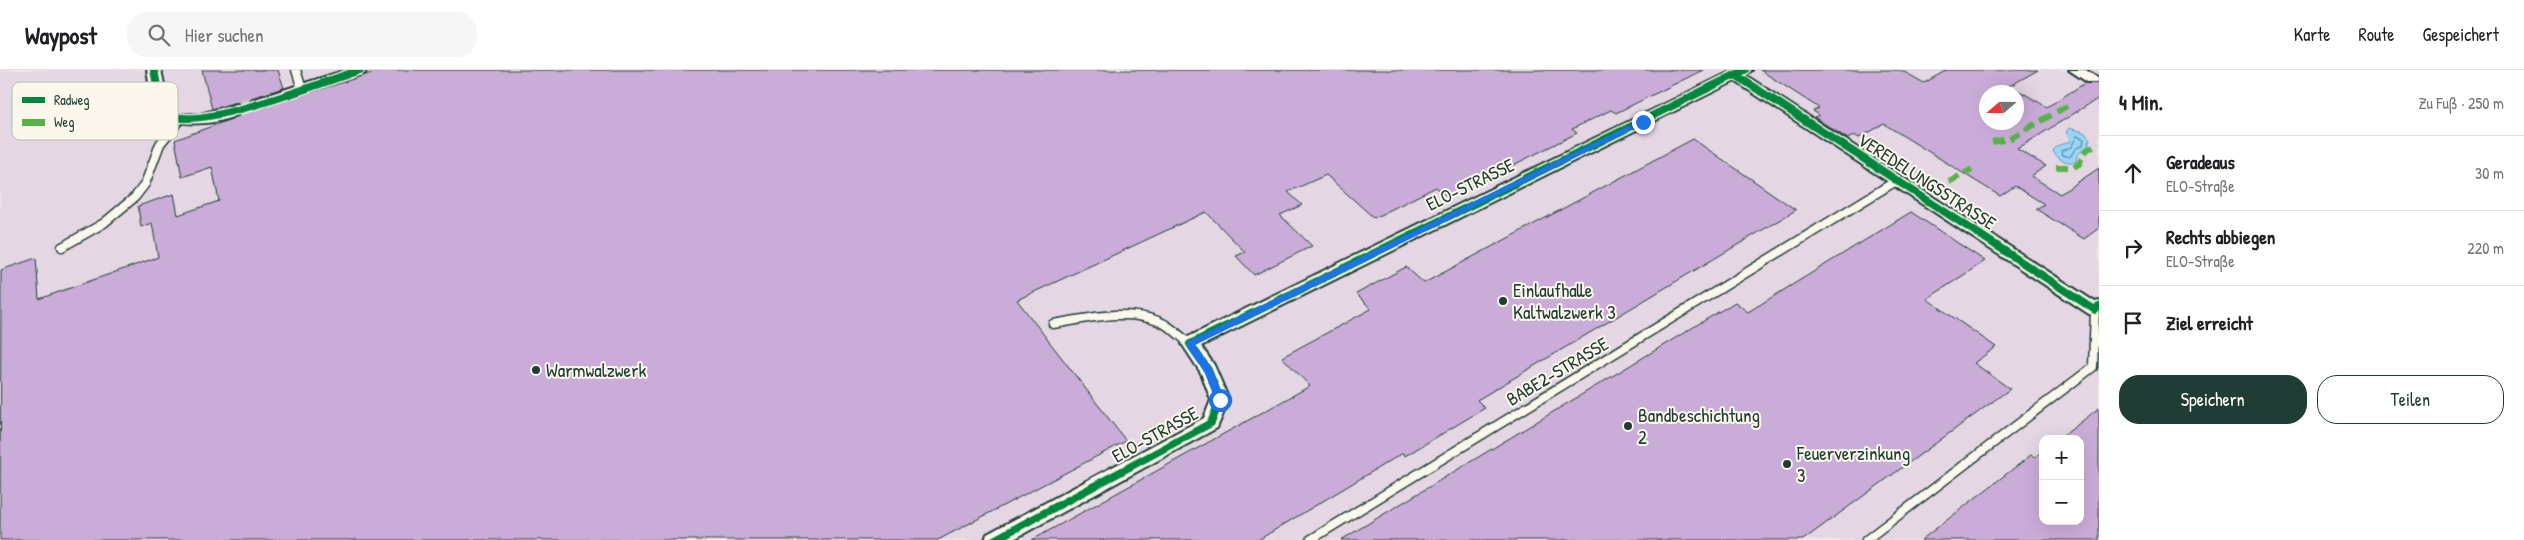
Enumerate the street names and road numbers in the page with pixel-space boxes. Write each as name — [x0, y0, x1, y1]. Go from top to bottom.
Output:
street label: VEREDELUNGSSTRASSE — [1853, 126, 2002, 236]
street label: ELO-STRASSE — [1422, 151, 1519, 217]
street label: BABE2-STRASSE — [1501, 330, 1613, 412]
street label: ELO-STRASSE — [1107, 399, 1203, 468]

